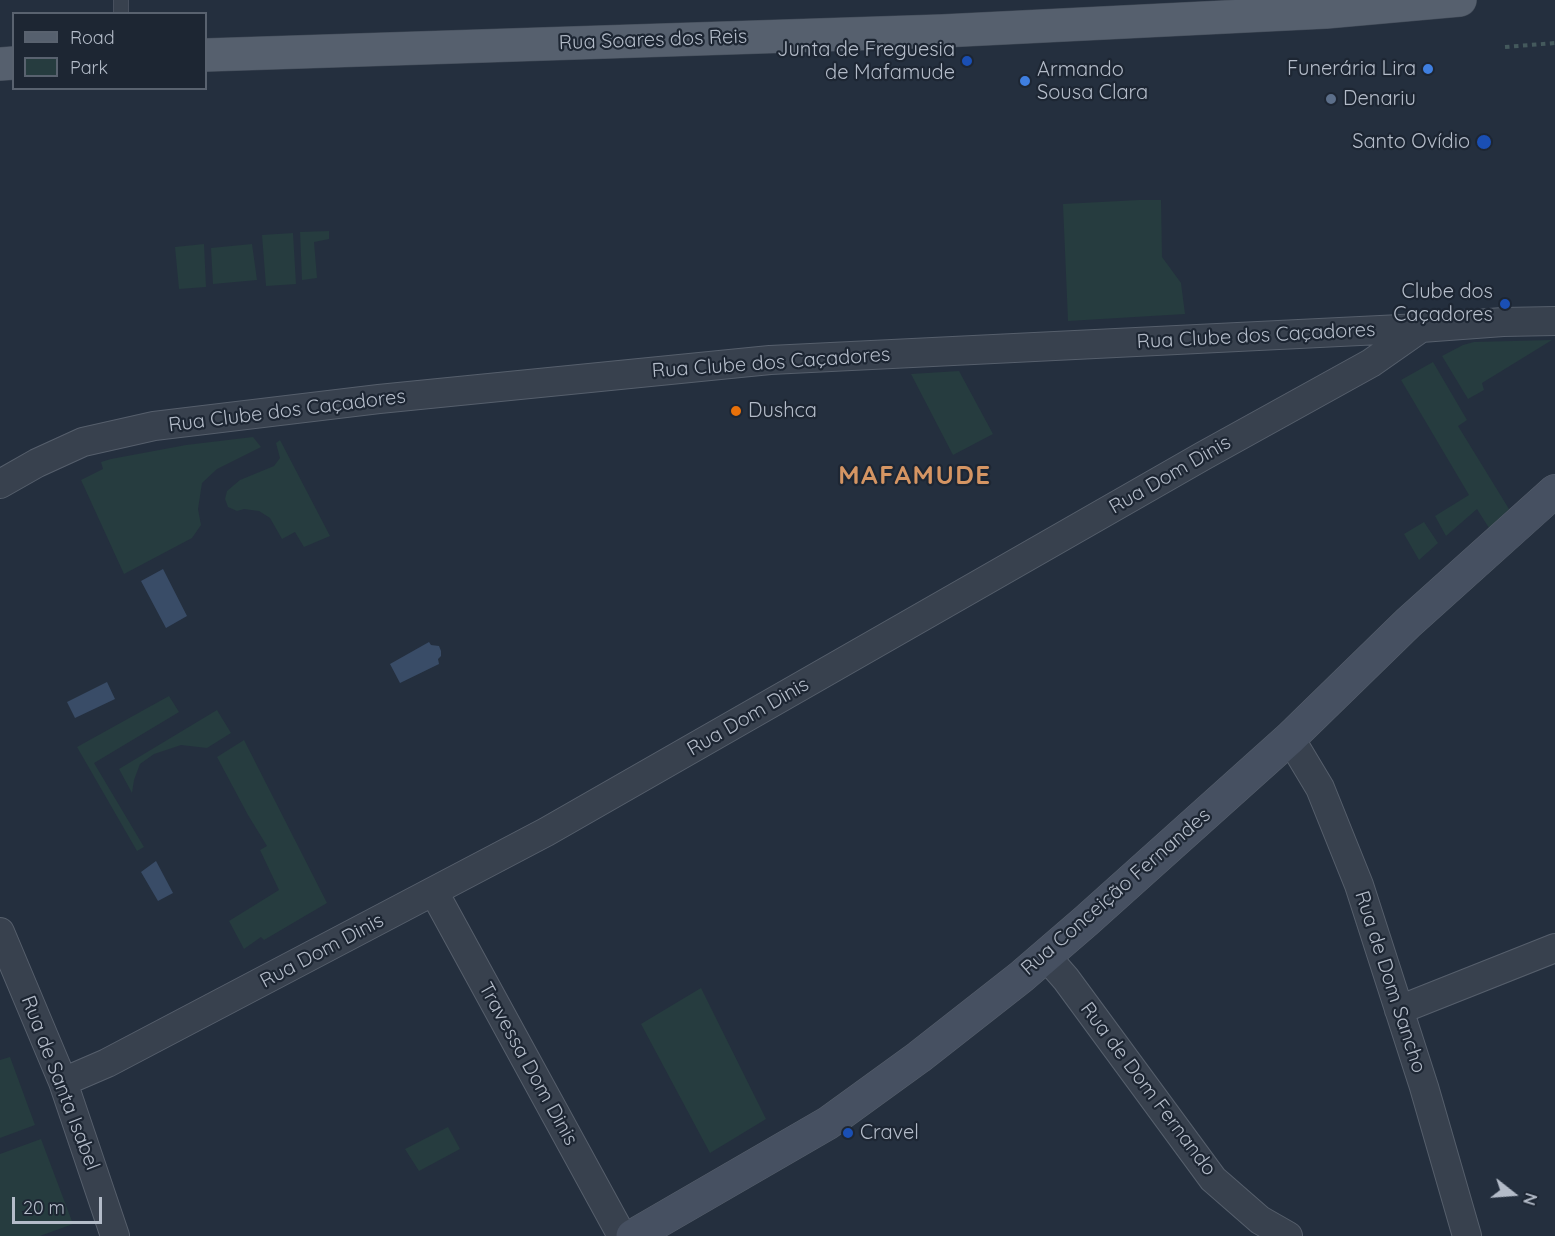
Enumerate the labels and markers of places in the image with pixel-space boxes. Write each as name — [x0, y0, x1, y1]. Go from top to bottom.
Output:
place label: Junta de Freguesia de Mafamude — [777, 38, 955, 85]
marker: Junta de Freguesia de Mafamude — [960, 54, 974, 68]
place label: Funerária Lira — [1287, 57, 1416, 81]
place label: Armando Sousa Clara — [1037, 58, 1148, 105]
marker: Funerária Lira — [1421, 62, 1435, 76]
marker: Armando Sousa Clara — [1018, 74, 1032, 88]
place label: Denariu — [1343, 87, 1416, 111]
marker: Denariu — [1324, 92, 1338, 106]
place label: Santo Ovídio — [1352, 130, 1470, 154]
marker: Santo Ovídio — [1475, 133, 1493, 151]
place label: Clube dos Caçadores — [1393, 280, 1493, 327]
marker: Clube dos Caçadores — [1498, 297, 1512, 311]
place label: Dushca — [748, 399, 817, 423]
marker: Dushca — [729, 404, 743, 418]
place label: Cravel — [860, 1121, 919, 1145]
marker: Cravel — [841, 1126, 855, 1140]

